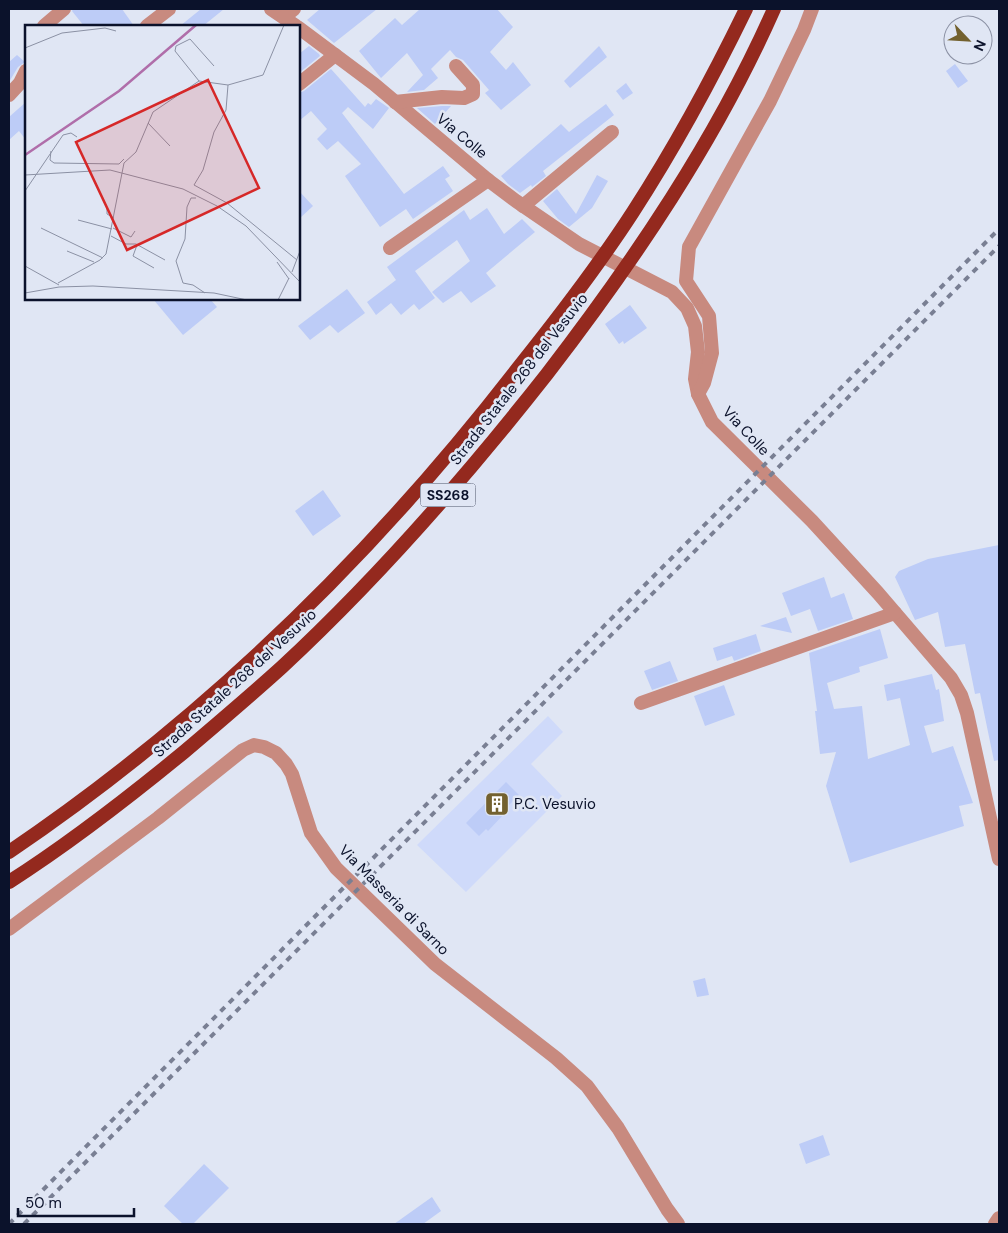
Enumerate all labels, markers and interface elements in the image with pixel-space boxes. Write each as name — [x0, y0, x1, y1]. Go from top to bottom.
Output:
north arrow — [943, 15, 993, 65]
inset map — [25, 25, 300, 300]
text: N — [969, 37, 990, 54]
street label: Via Colle — [432, 109, 492, 163]
street label: Strada Statale 268 del Vesuvio — [446, 289, 592, 469]
street label: Via Colle — [718, 402, 774, 460]
road number: SS268 — [420, 484, 476, 506]
street label: Strada Statale 268 del Vesuvio — [149, 604, 321, 762]
building icon: P.C. Vesuvio — [484, 791, 510, 817]
place label: P.C. Vesuvio — [514, 794, 596, 814]
street label: Via Masseria di Sarno — [334, 840, 454, 960]
scale bar — [18, 1186, 134, 1218]
text: 50 m — [25, 1193, 62, 1213]

